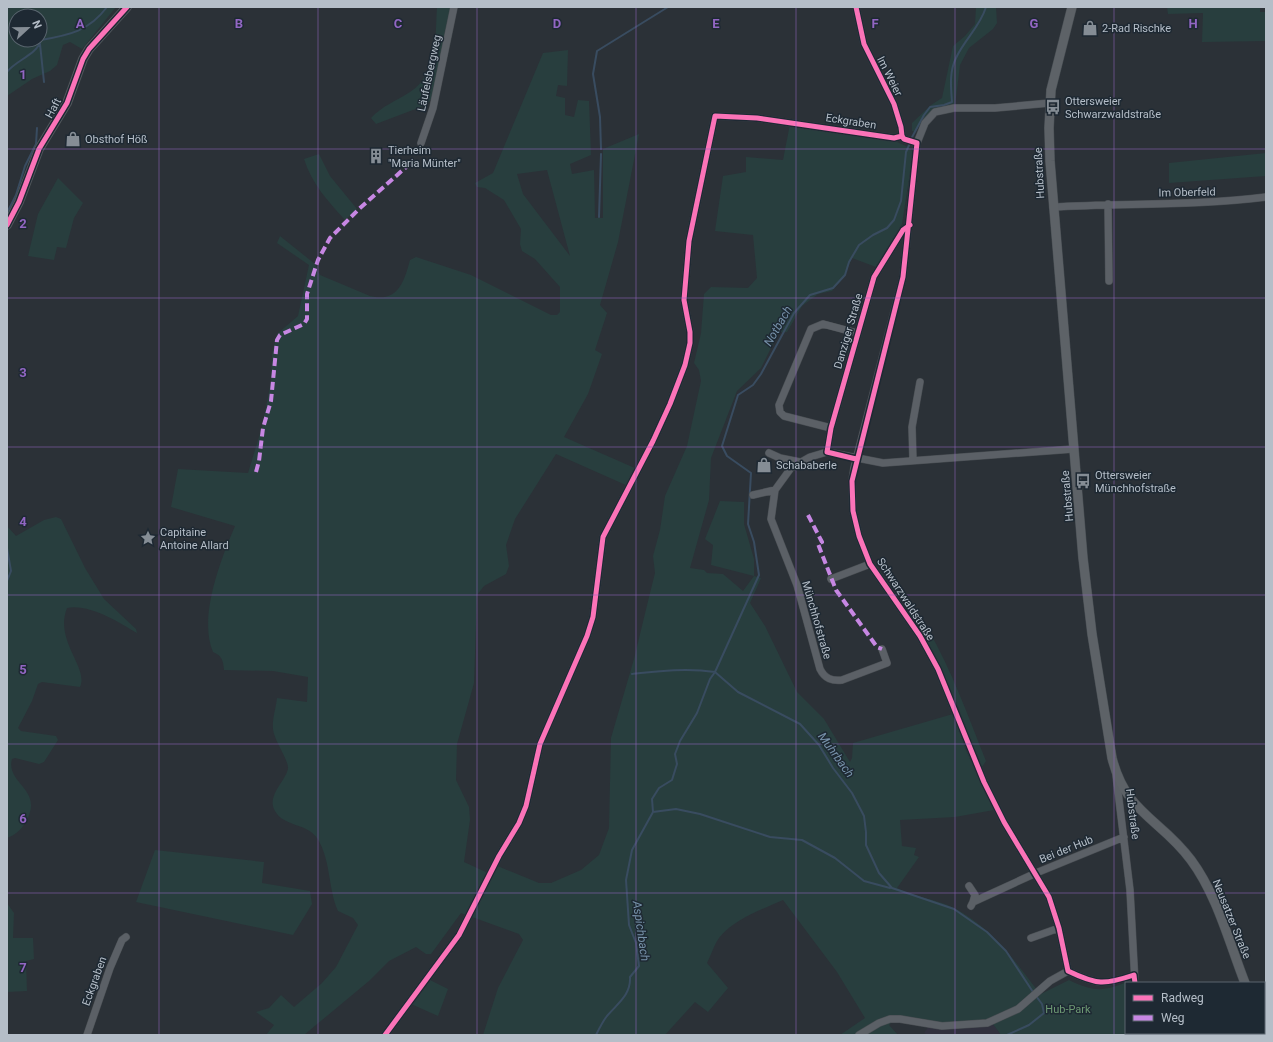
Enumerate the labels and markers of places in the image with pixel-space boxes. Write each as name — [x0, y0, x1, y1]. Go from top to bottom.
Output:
shop icon: 2-Rad Rischke — [1081, 19, 1099, 37]
place label: 2-Rad Rischke — [1102, 22, 1171, 35]
place label: Ottersweier Schwarzwaldstraße — [1065, 95, 1161, 121]
bus stop icon: Ottersweier Schwarzwaldstraße — [1044, 98, 1062, 116]
shop icon: Obsthof Höß — [64, 130, 82, 148]
place label: Obsthof Höß — [85, 133, 148, 146]
place label: Tierheim "Maria Münter" — [388, 144, 461, 170]
building icon: Tierheim "Maria Münter" — [367, 147, 385, 165]
shop icon: Schababerle — [755, 456, 773, 474]
place label: Schababerle — [776, 459, 837, 472]
place label: Ottersweier Münchhofstraße — [1095, 469, 1176, 495]
bus stop icon: Ottersweier Münchhofstraße — [1074, 472, 1092, 490]
place label: Capitaine Antoine Allard — [160, 526, 229, 552]
place icon: Capitaine Antoine Allard — [139, 529, 157, 547]

